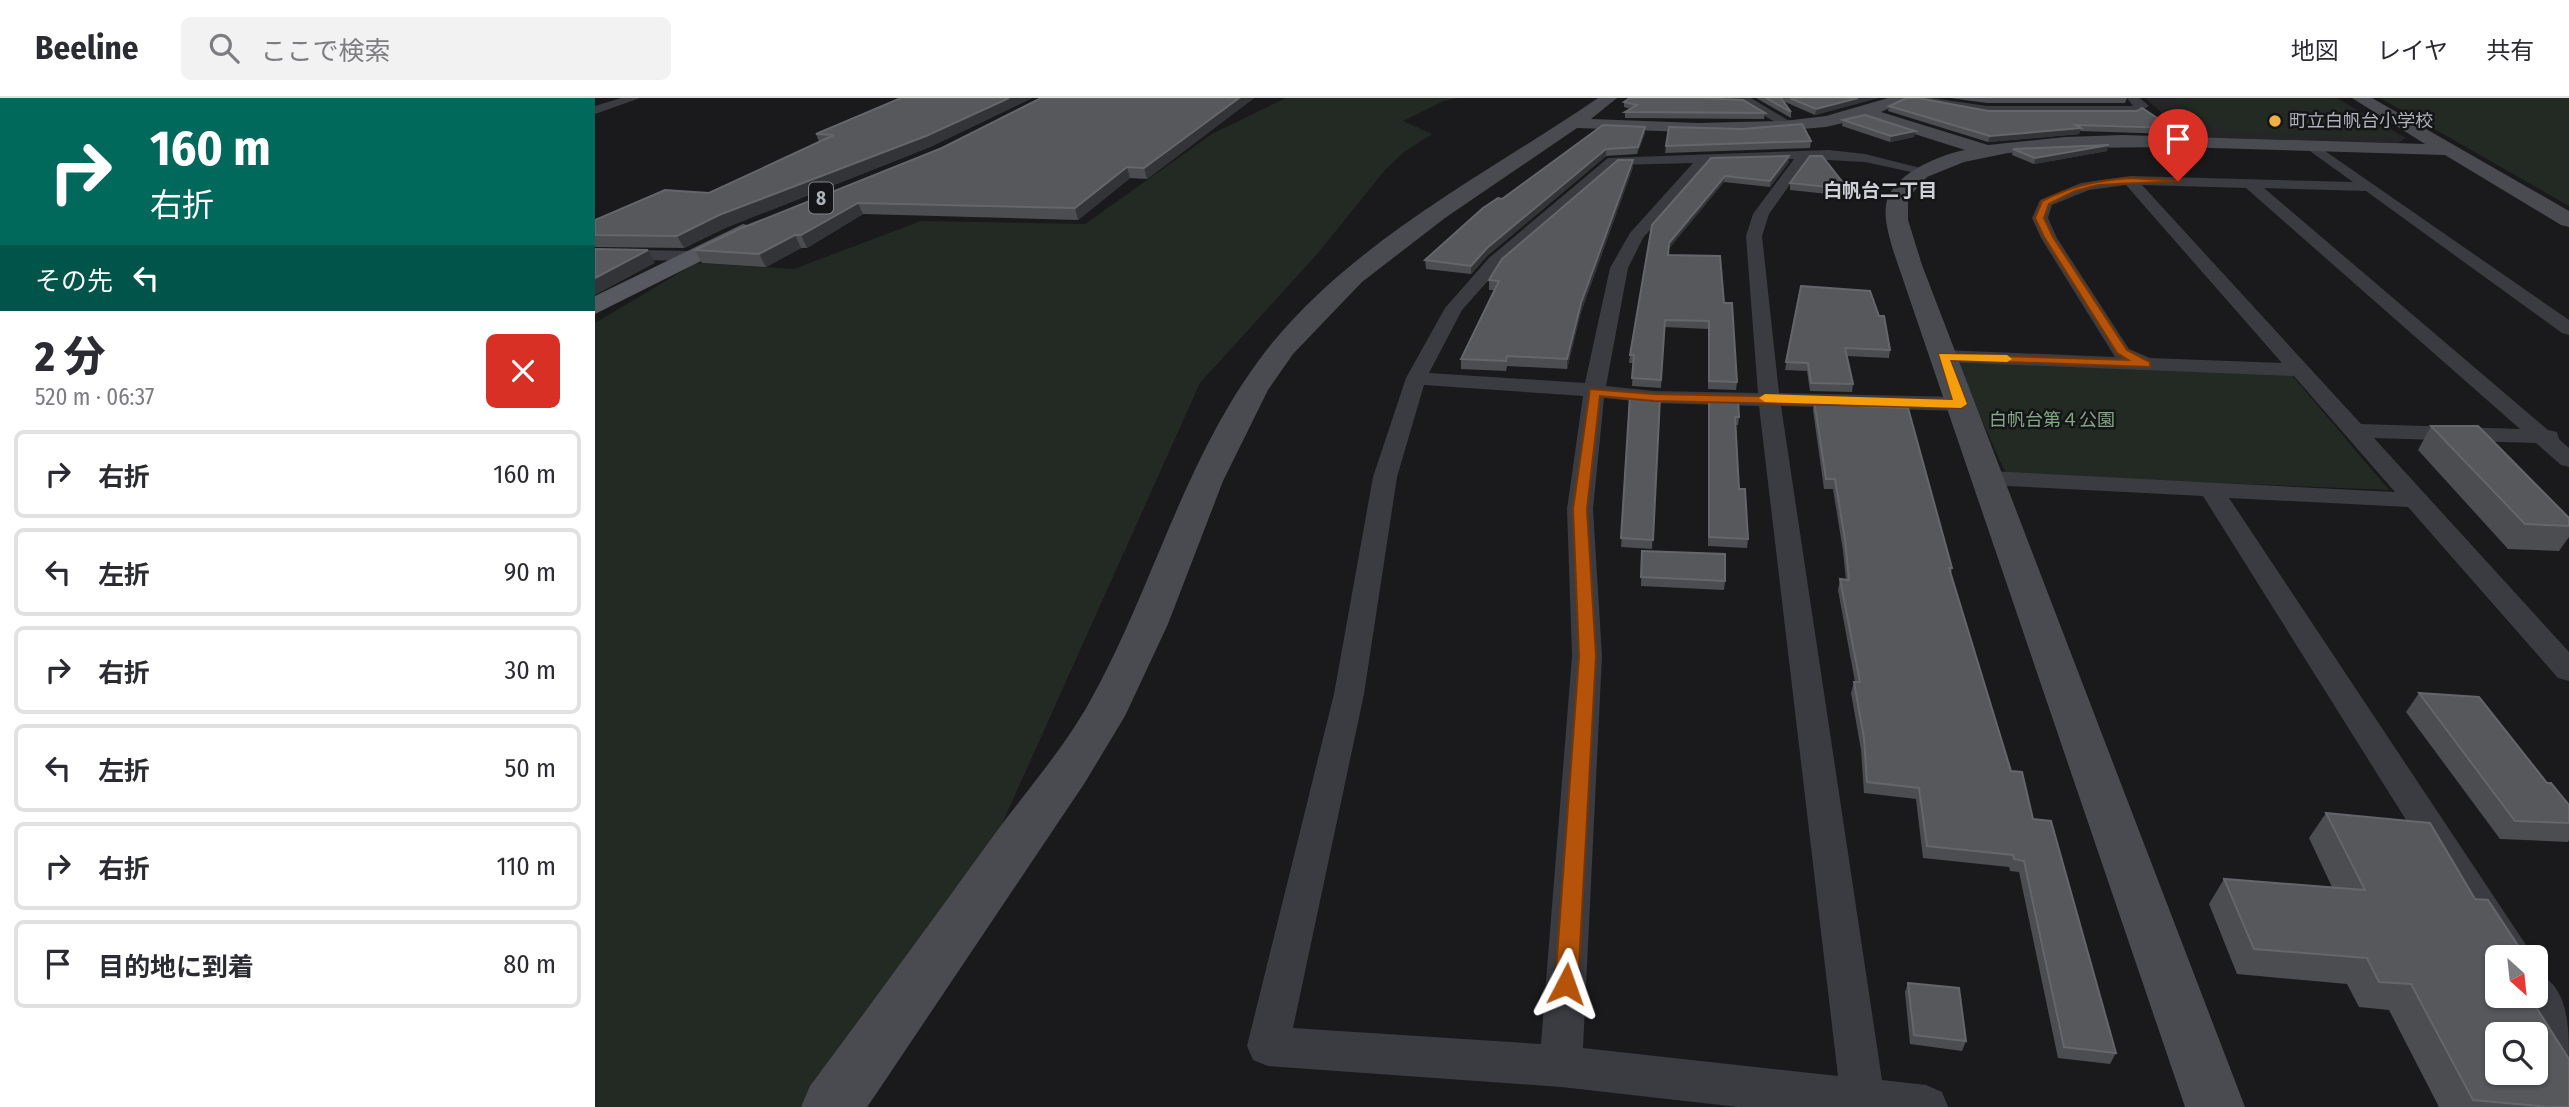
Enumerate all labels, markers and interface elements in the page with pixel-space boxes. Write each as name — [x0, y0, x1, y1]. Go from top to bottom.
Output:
search box — [181, 17, 671, 80]
text: Beeline — [35, 28, 139, 68]
icon: search — [205, 29, 243, 67]
text: ここで検索 — [261, 36, 391, 67]
text: 地図 — [2291, 37, 2339, 65]
text: レイヤ — [2377, 37, 2448, 65]
text: 共有 — [2486, 37, 2534, 65]
pin — [2148, 109, 2208, 181]
place label: 町立白帆台小学校 — [2289, 110, 2433, 132]
marker: 町立白帆台小学校 — [2267, 113, 2283, 129]
text: 160 m — [150, 119, 271, 178]
icon: arrive — [2159, 120, 2197, 158]
icon: right — [35, 126, 126, 217]
district label: 白帆台二丁目 — [1823, 179, 1937, 202]
road number: 8 — [809, 183, 833, 214]
text: 右折 — [150, 186, 214, 224]
icon: left — [127, 259, 165, 297]
text: その先 — [35, 266, 113, 297]
text: 2 分 — [35, 332, 105, 382]
button: close — [486, 334, 560, 408]
text: 520 m · 06:37 — [35, 383, 154, 411]
park label: 白帆台第４公園 — [1989, 409, 2115, 431]
icon: right — [39, 455, 77, 493]
text: 160 m — [493, 459, 556, 490]
text: 右折 — [98, 462, 150, 493]
icon: left — [39, 553, 77, 591]
text: 90 m — [504, 557, 556, 588]
text: 左折 — [98, 560, 150, 591]
icon: right — [39, 651, 77, 689]
text: 30 m — [505, 655, 556, 686]
text: 右折 — [98, 658, 150, 689]
icon: left — [39, 749, 77, 787]
text: 50 m — [504, 753, 556, 784]
text: 左折 — [98, 756, 150, 787]
icon: right — [39, 847, 77, 885]
text: 110 m — [496, 851, 556, 882]
text: 右折 — [98, 854, 150, 885]
icon: arrive — [39, 945, 77, 983]
north arrow — [2485, 945, 2548, 1008]
map controls — [2485, 945, 2548, 1085]
position arrow — [1529, 947, 1603, 1021]
text: 80 m — [503, 949, 556, 980]
text: 目的地に到着 — [98, 952, 254, 983]
button: search — [2485, 1022, 2548, 1085]

